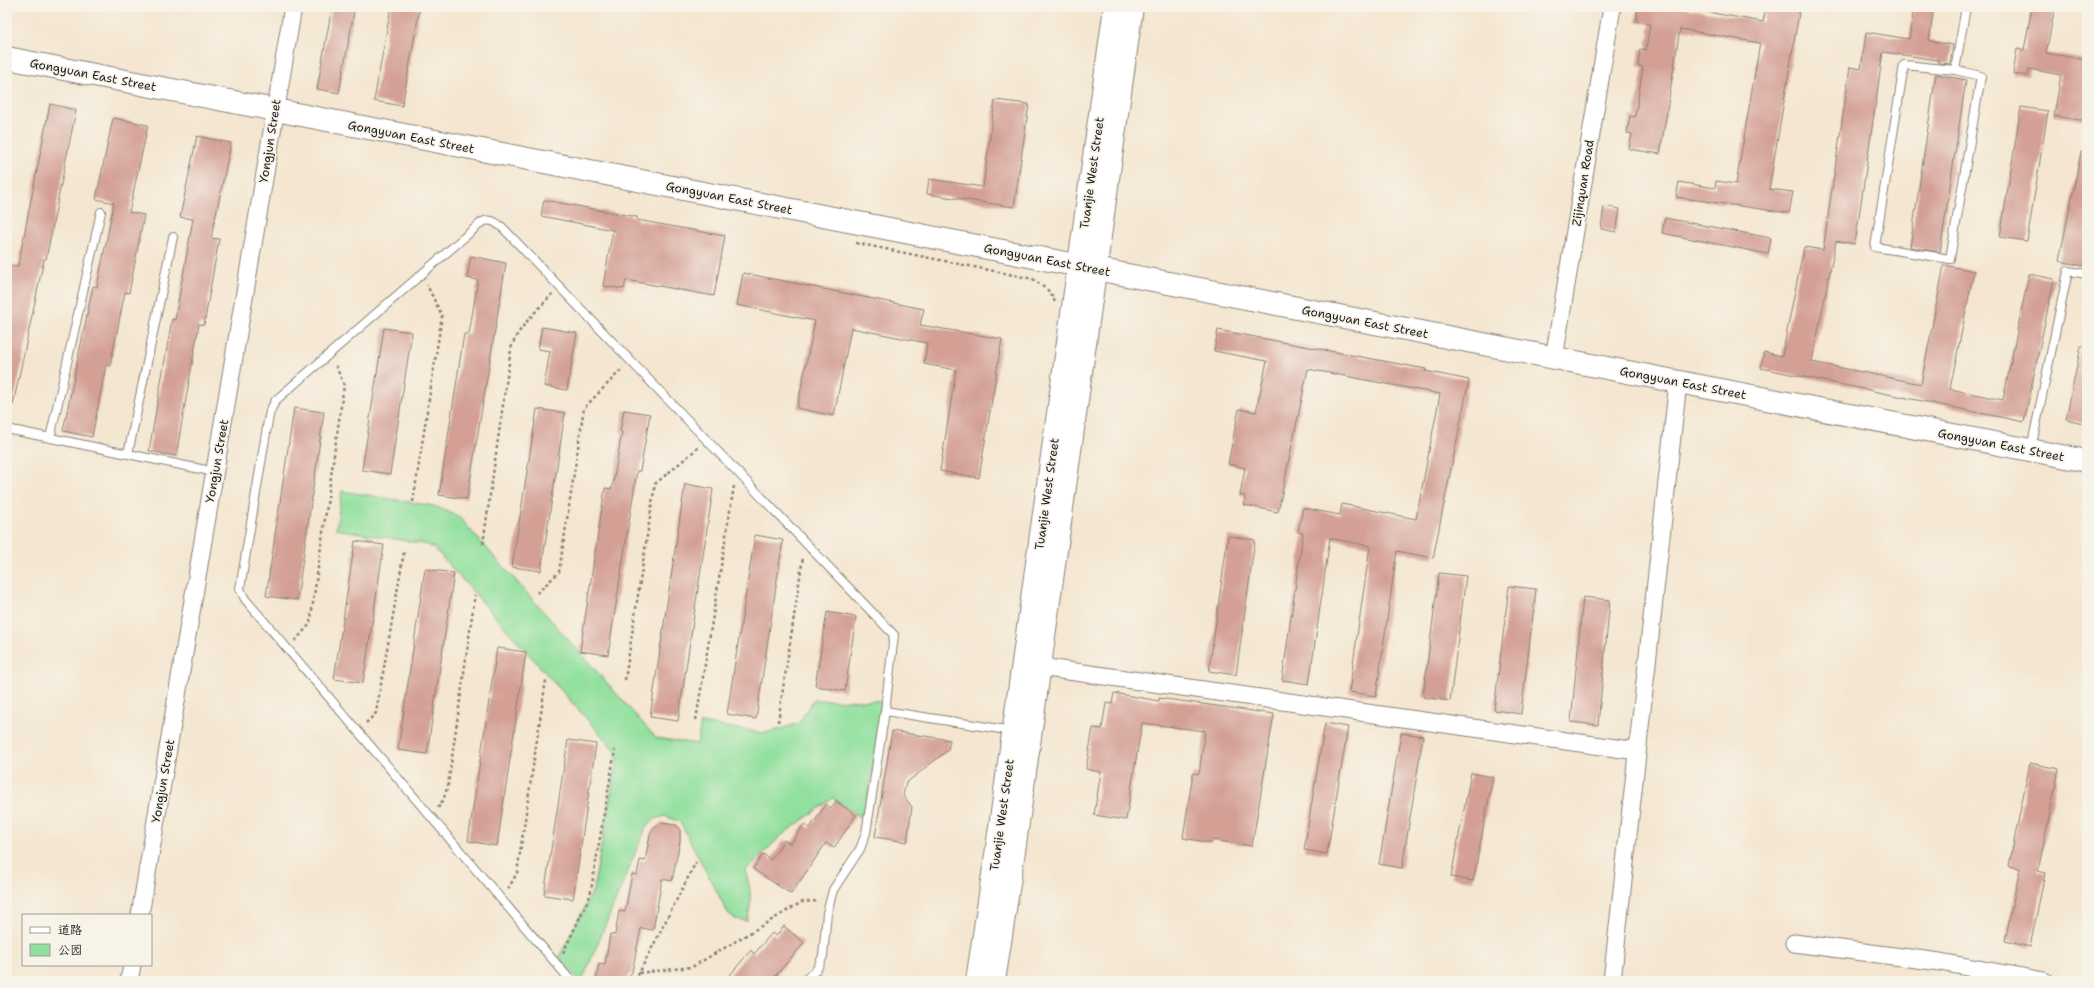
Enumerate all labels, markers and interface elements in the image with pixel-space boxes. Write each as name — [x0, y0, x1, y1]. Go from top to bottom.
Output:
street label: Gongyuan East Street — [28, 55, 158, 95]
street label: Yongjun Street — [255, 98, 285, 184]
street label: Tuanjie West Street — [1076, 116, 1108, 230]
street label: Gongyuan East Street — [346, 117, 476, 157]
street label: Zijinquan Road — [1568, 138, 1598, 227]
street label: Gongyuan East Street — [664, 178, 794, 218]
street label: Gongyuan East Street — [982, 240, 1112, 280]
street label: Gongyuan East Street — [1300, 302, 1430, 342]
street label: Gongyuan East Street — [1618, 363, 1748, 403]
street label: Yongjun Street — [202, 418, 232, 504]
street label: Gongyuan East Street — [1936, 425, 2066, 465]
street label: Tuanjie West Street — [1031, 437, 1063, 551]
street label: Yongjun Street — [148, 738, 178, 824]
street label: Tuanjie West Street — [986, 758, 1018, 872]
legend — [22, 914, 152, 966]
text: 道路 — [58, 922, 82, 938]
text: 公园 — [58, 942, 82, 958]

